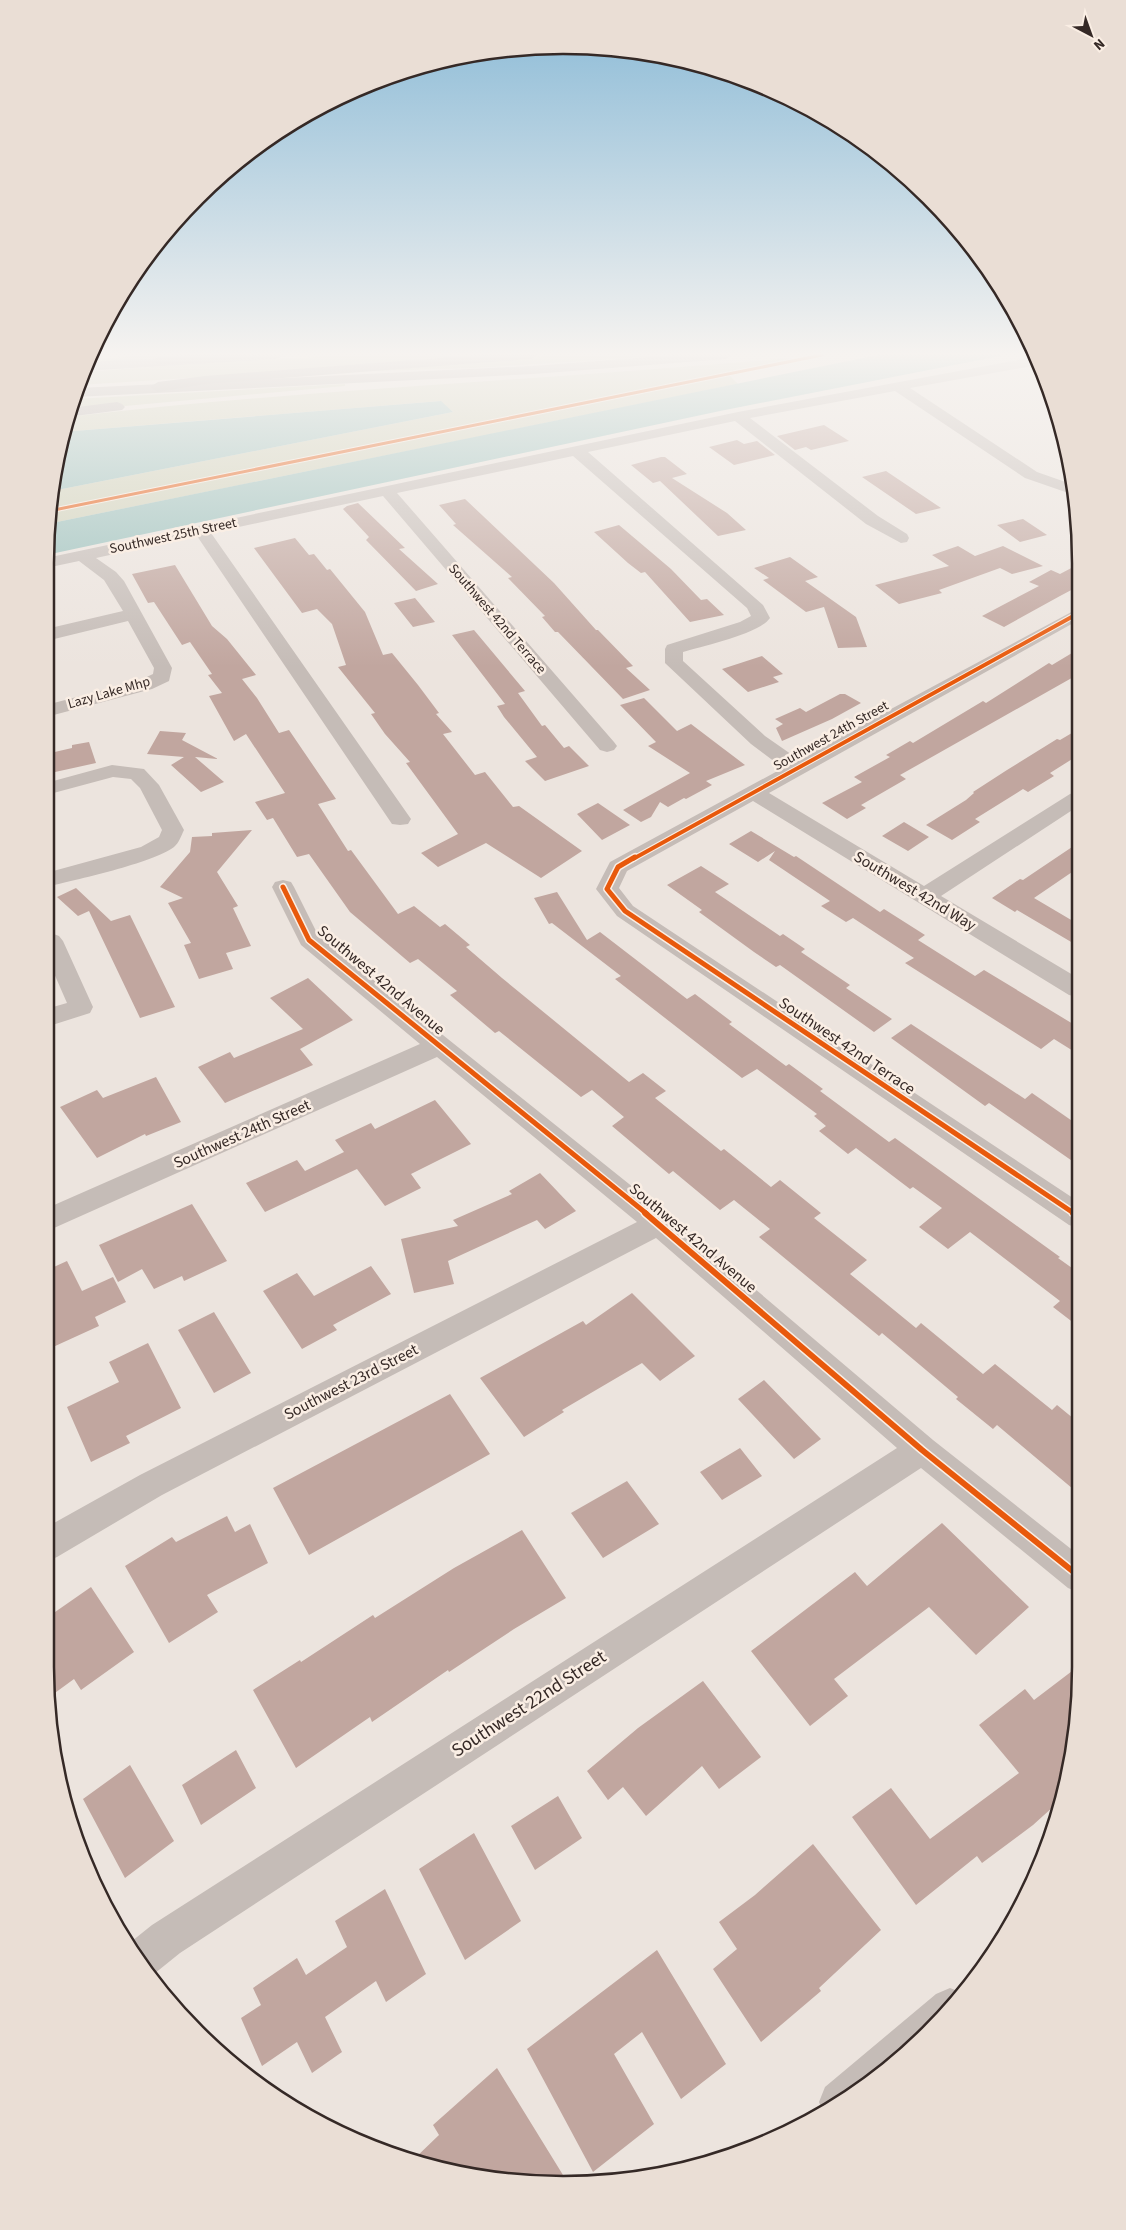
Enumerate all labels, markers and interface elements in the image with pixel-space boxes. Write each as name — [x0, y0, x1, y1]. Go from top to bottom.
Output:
north arrow — [1066, 10, 1116, 60]
text: N — [1089, 33, 1109, 55]
street label: Southwest 25th Street — [108, 513, 239, 559]
street label: Southwest 42nd Terrace — [443, 560, 551, 679]
street label: Lazy Lake Mhp — [65, 672, 153, 714]
street label: Southwest 24th Street — [770, 696, 893, 776]
street label: Southwest 42nd Way — [850, 846, 981, 936]
street label: Southwest 42nd Avenue — [312, 920, 450, 1040]
street label: Southwest 42nd Terrace — [774, 992, 920, 1100]
street label: Southwest 24th Street — [170, 1094, 314, 1174]
street label: Southwest 42nd Avenue — [624, 1178, 762, 1298]
street label: Southwest 23rd Street — [280, 1338, 422, 1425]
street label: Southwest 22nd Street — [446, 1643, 612, 1764]

